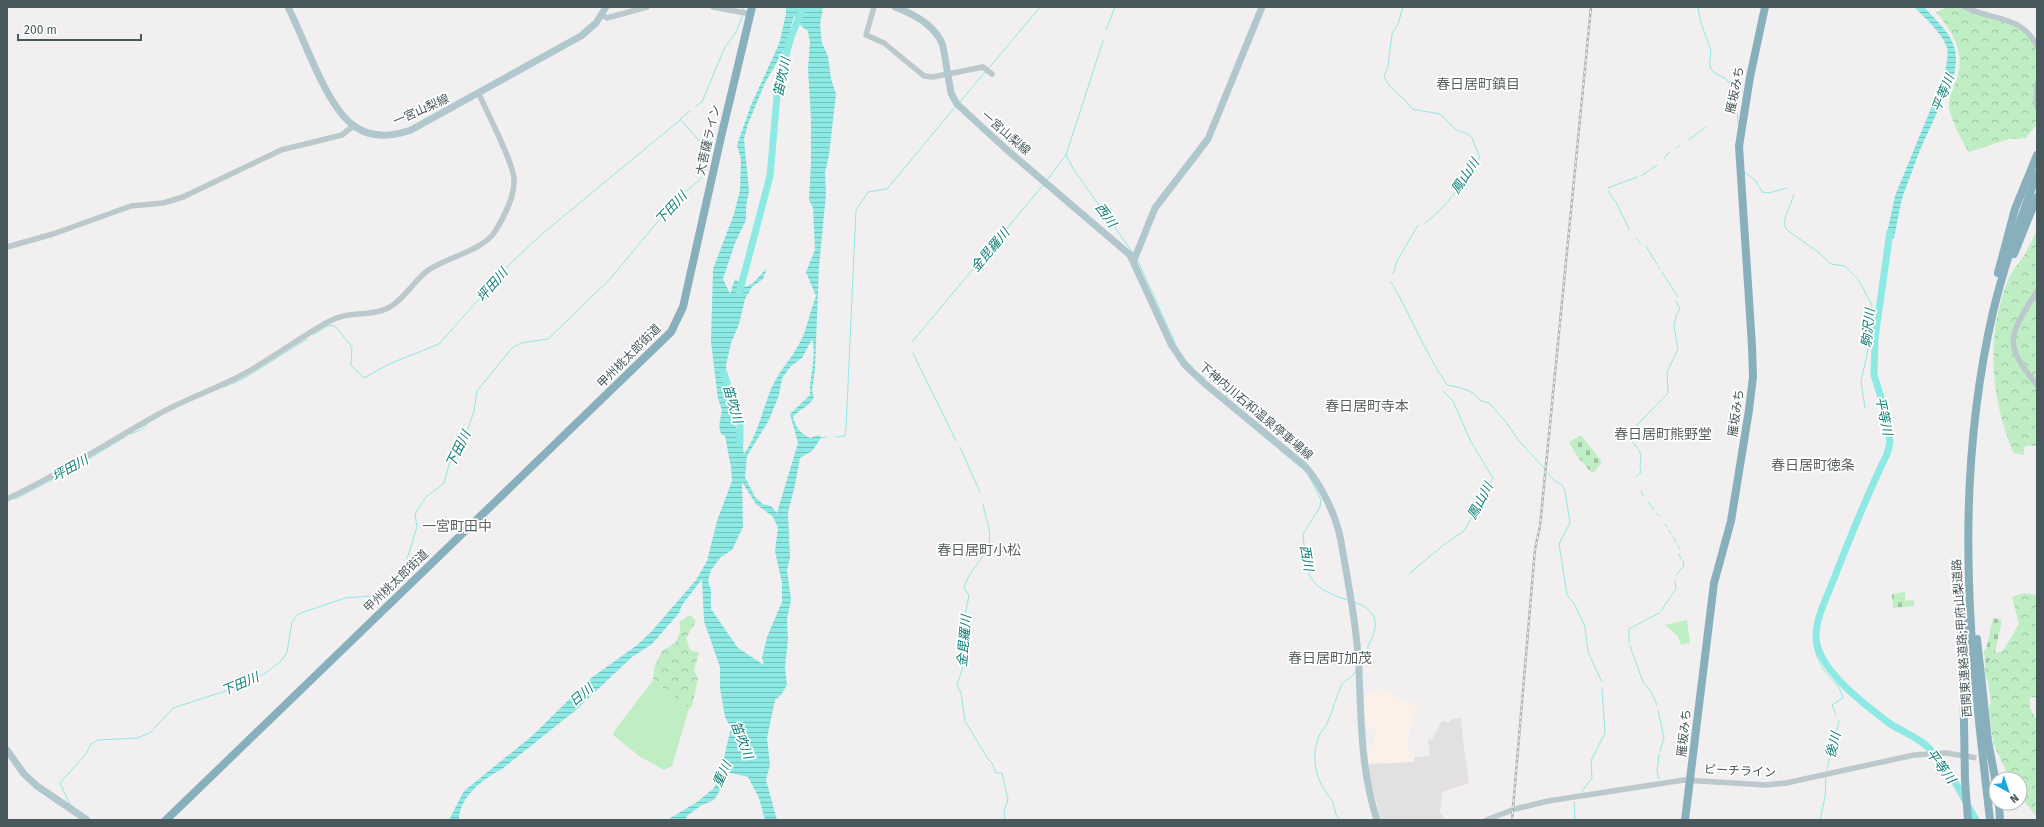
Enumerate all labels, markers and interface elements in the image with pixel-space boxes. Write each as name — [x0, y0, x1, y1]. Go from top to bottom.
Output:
scale bar — [18, 16, 141, 42]
text: 200 m — [24, 23, 57, 37]
water label: 笛吹川 — [771, 54, 794, 98]
street label: 雁坂みち — [1724, 65, 1746, 115]
water label: 平等川 — [1929, 70, 1958, 114]
district label: 春日居町鎮目 — [1436, 76, 1520, 93]
street label: 一宮山梨線 — [391, 91, 451, 129]
street label: 大菩薩ライン — [693, 103, 723, 177]
street label: 一宮山梨線 — [979, 108, 1033, 158]
water label: 鳳山川 — [1448, 154, 1483, 196]
water label: 下田川 — [652, 187, 691, 227]
water label: 西川 — [1092, 200, 1121, 232]
water label: 金毘羅川 — [968, 224, 1014, 275]
water label: 坪田川 — [474, 264, 512, 305]
water label: 駒沢川 — [1859, 306, 1878, 348]
street label: 甲州桃太郎街道 — [594, 321, 664, 391]
street label: 下神内川石和温泉停車場線 — [1196, 359, 1316, 463]
water label: 笛吹川 — [720, 383, 746, 427]
street label: 雁坂みち — [1726, 388, 1746, 438]
water label: 平等川 — [1873, 395, 1896, 439]
district label: 春日居町寺本 — [1325, 398, 1409, 415]
water label: 下田川 — [443, 426, 474, 470]
district label: 春日居町熊野堂 — [1614, 426, 1712, 443]
water label: 坪田川 — [49, 451, 92, 484]
district label: 春日居町徳条 — [1771, 457, 1855, 474]
water label: 鳳山川 — [1464, 479, 1497, 522]
district label: 一宮町田中 — [422, 518, 492, 535]
district label: 春日居町小松 — [937, 542, 1021, 559]
water label: 西川 — [1297, 544, 1317, 574]
street label: 甲州桃太郎街道 — [361, 547, 431, 615]
street label: 西関東連絡道路;甲府山梨道路 — [1949, 558, 1975, 718]
water label: 金毘羅川 — [954, 612, 974, 668]
district label: 春日居町加茂 — [1288, 650, 1372, 667]
water label: 下田川 — [219, 669, 263, 699]
water label: 日川 — [566, 680, 597, 709]
street label: 雁坂みち — [1675, 708, 1693, 758]
water label: 笛吹川 — [728, 719, 757, 763]
water label: 後川 — [1823, 729, 1844, 759]
water label: 平等川 — [1923, 746, 1960, 788]
water label: 重川 — [710, 757, 735, 789]
street label: ピーチライン — [1704, 762, 1776, 780]
north arrow — [1988, 771, 2028, 811]
text: N — [2007, 791, 2021, 806]

